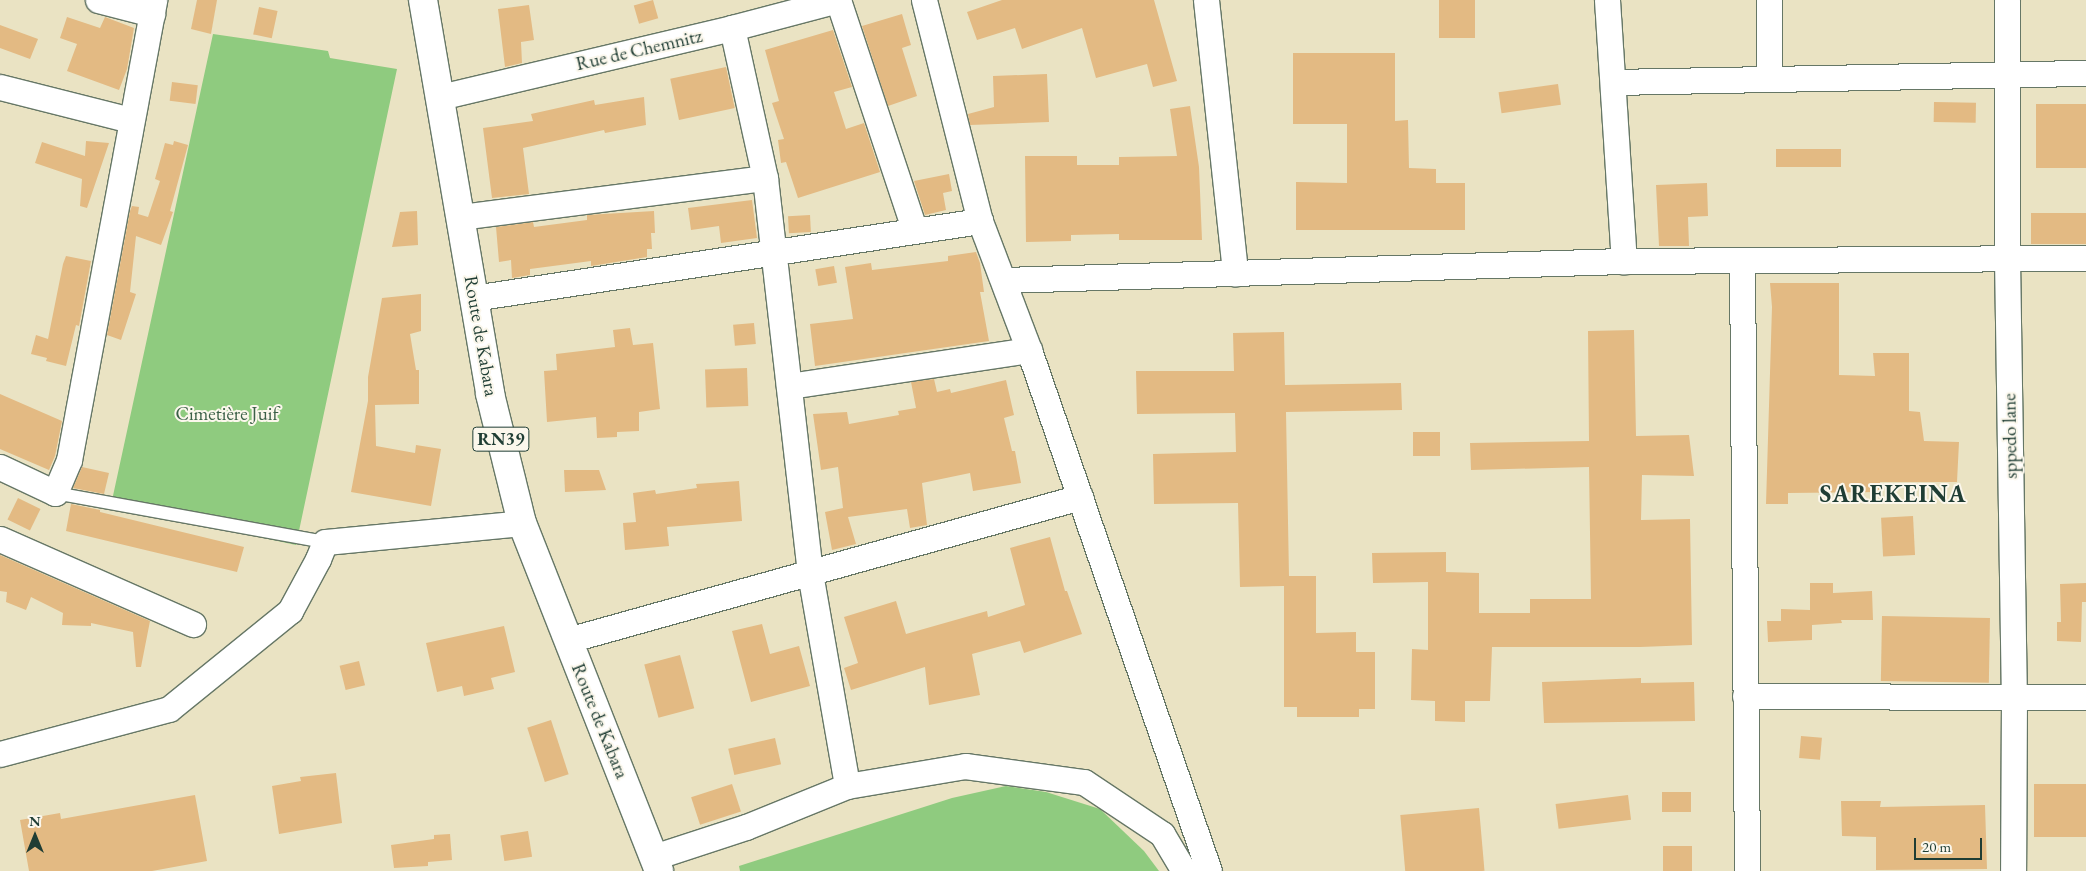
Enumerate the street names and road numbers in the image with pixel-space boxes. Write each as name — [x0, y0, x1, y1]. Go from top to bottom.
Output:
street label: Rue de Chemnitz — [574, 24, 704, 76]
street label: Route de Kabara — [459, 274, 503, 398]
street label: sppedo lane — [1998, 393, 2022, 479]
road number: RN39 — [472, 424, 530, 454]
street label: Route de Kabara — [567, 660, 633, 782]

